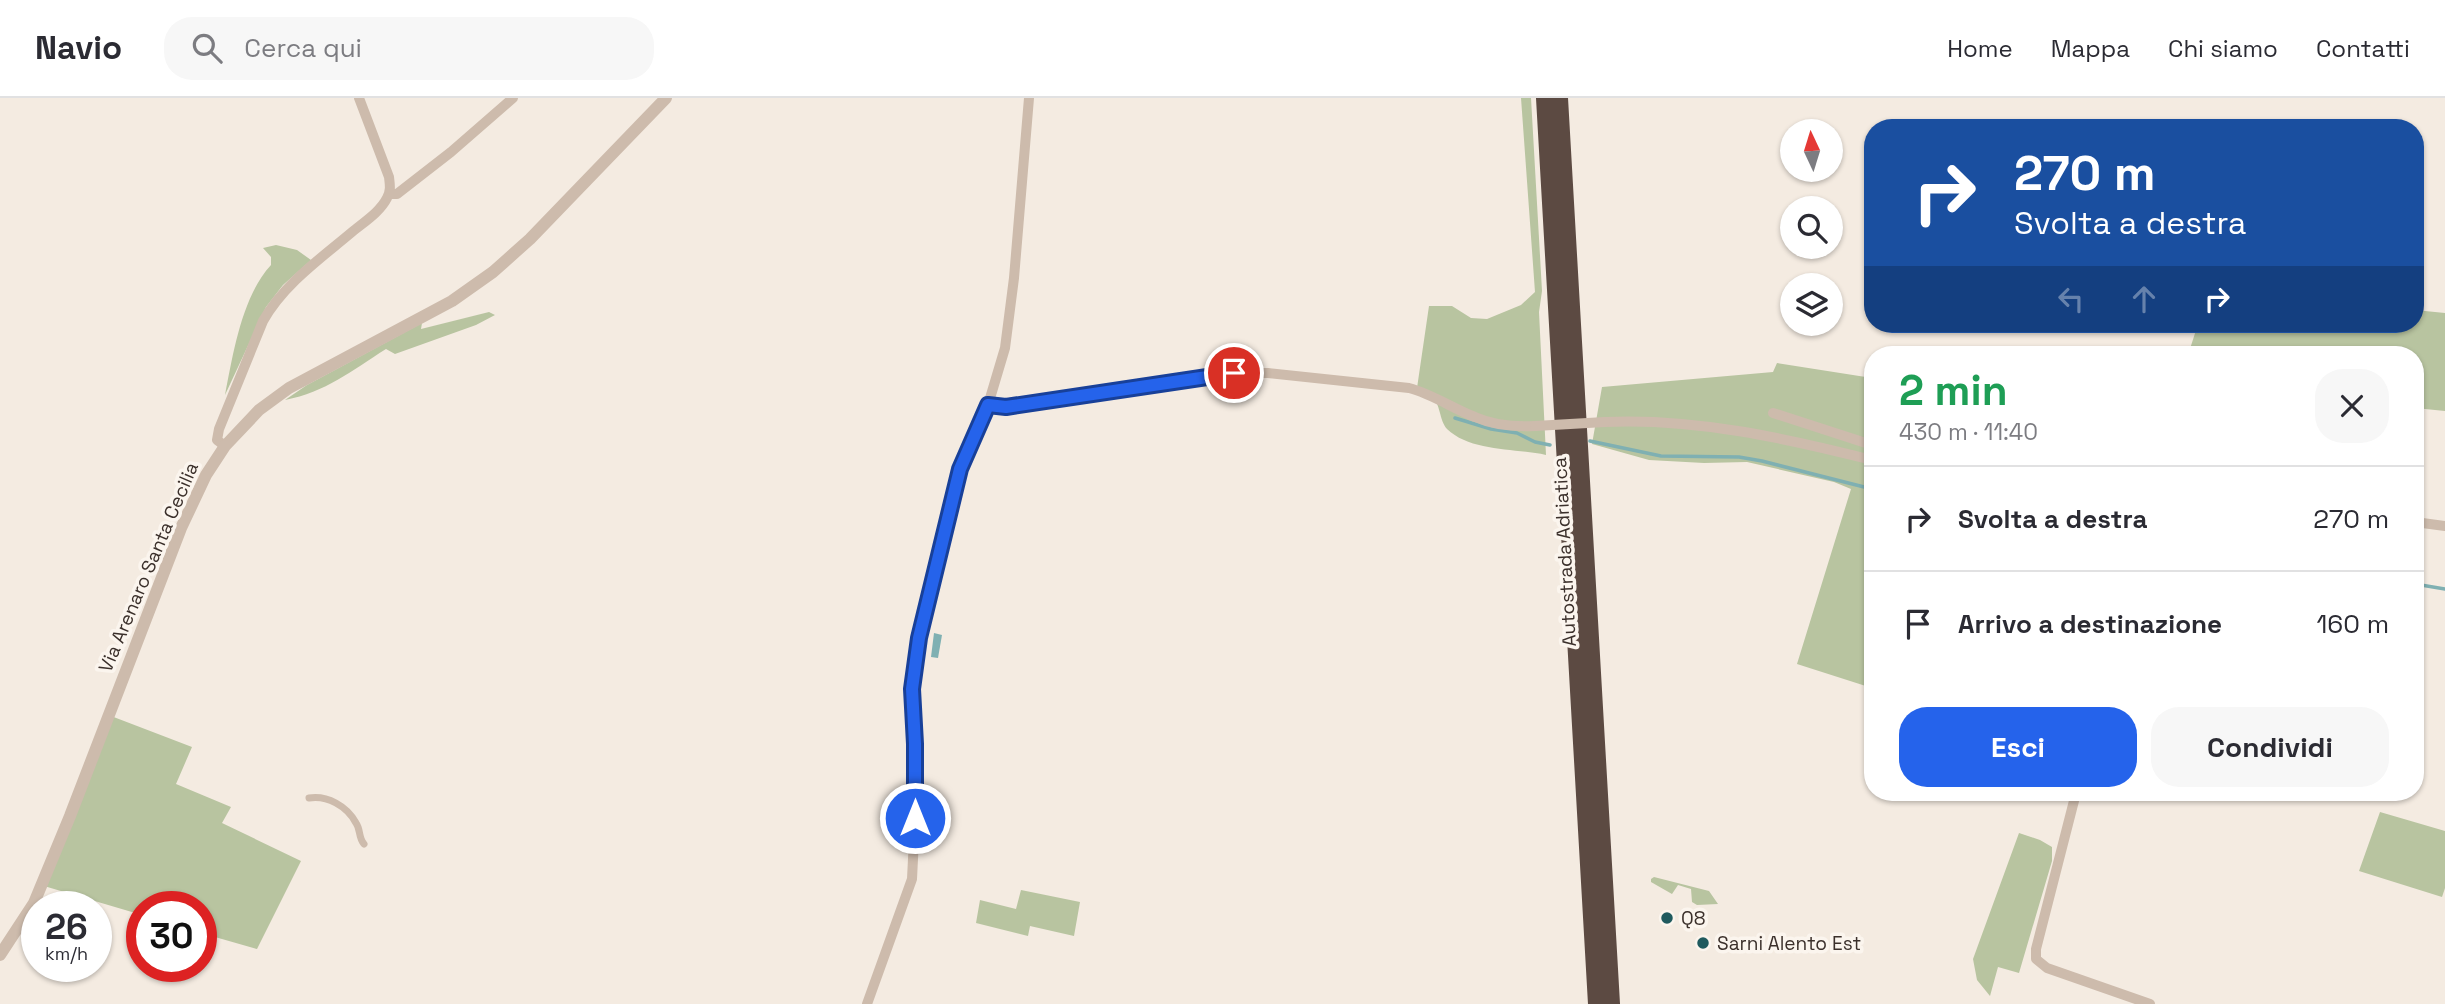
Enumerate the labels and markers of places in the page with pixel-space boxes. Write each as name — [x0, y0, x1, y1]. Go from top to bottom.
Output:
pin — [1204, 343, 1264, 403]
place label: Q8 — [1681, 906, 1706, 931]
marker: Q8 — [1659, 910, 1675, 926]
place label: Sarni Alento Est — [1717, 931, 1861, 956]
marker: Sarni Alento Est — [1695, 935, 1711, 951]

